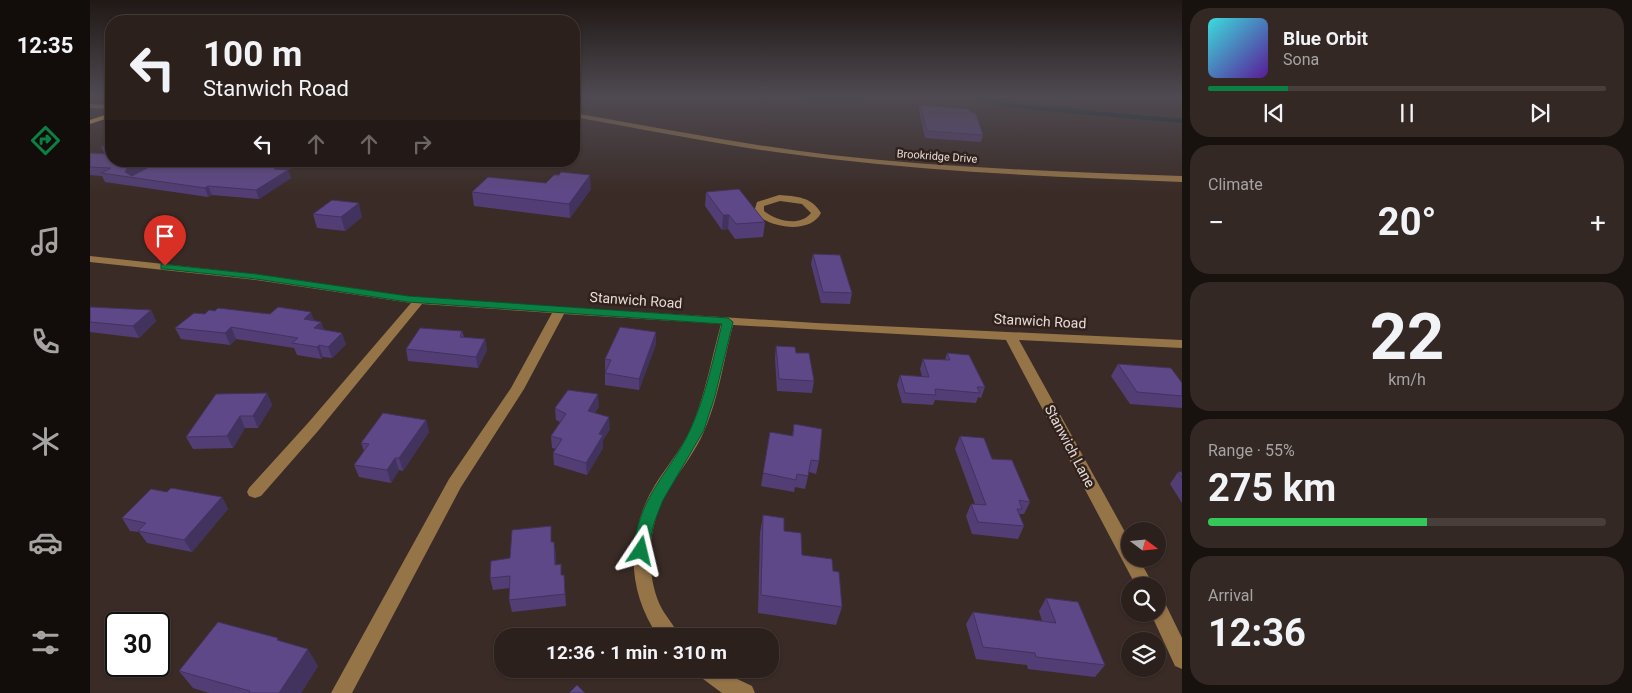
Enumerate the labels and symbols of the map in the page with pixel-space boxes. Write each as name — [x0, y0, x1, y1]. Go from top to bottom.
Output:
street label: Brookridge Drive — [896, 147, 978, 166]
pin — [144, 215, 186, 266]
street label: Stanwich Road — [589, 289, 683, 311]
street label: Stanwich Road — [993, 311, 1087, 331]
street label: Stanwich Lane — [1042, 402, 1098, 490]
north arrow — [1121, 522, 1166, 568]
position arrow — [614, 524, 666, 576]
speed limit sign: 30 — [105, 612, 170, 677]

